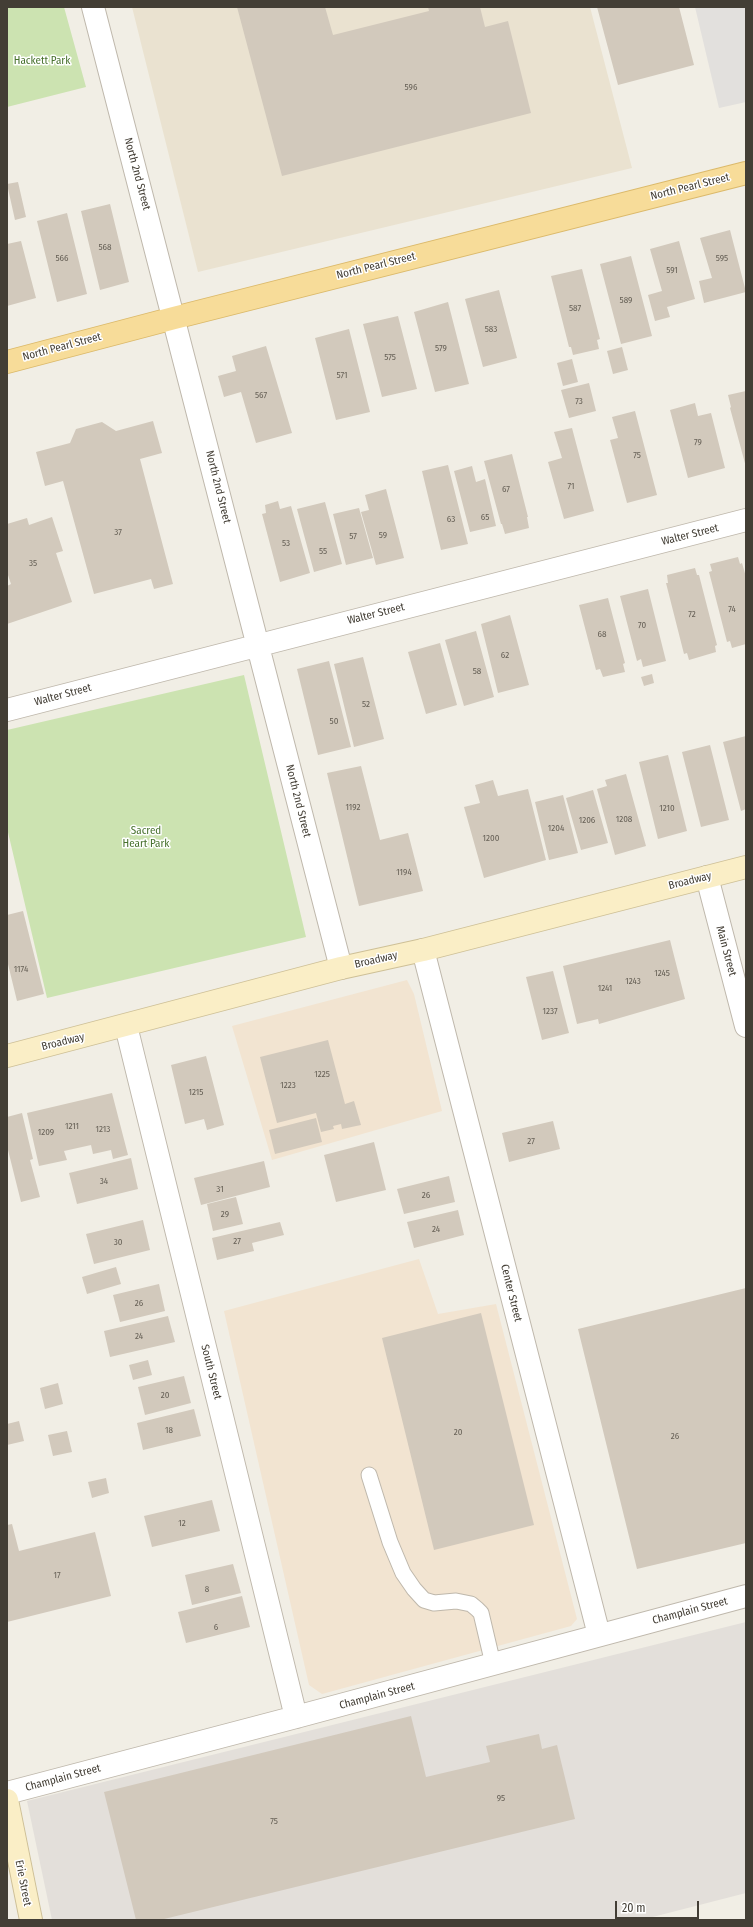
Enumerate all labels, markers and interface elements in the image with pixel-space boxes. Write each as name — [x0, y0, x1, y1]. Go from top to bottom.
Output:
park label: Hackett Park — [14, 54, 70, 68]
house number: 596 — [405, 82, 417, 92]
street label: North 2nd Street — [121, 136, 153, 212]
street label: North Pearl Street — [649, 171, 731, 203]
house number: 568 — [98, 242, 112, 252]
street label: North Pearl Street — [335, 250, 417, 282]
house number: 566 — [55, 253, 69, 263]
house number: 595 — [716, 253, 728, 263]
house number: 591 — [666, 265, 678, 275]
house number: 589 — [620, 295, 632, 305]
house number: 587 — [569, 303, 581, 313]
house number: 583 — [485, 324, 497, 334]
street label: North Pearl Street — [21, 330, 103, 364]
house number: 579 — [435, 343, 447, 353]
house number: 575 — [384, 352, 396, 362]
house number: 571 — [337, 370, 347, 380]
house number: 567 — [255, 390, 267, 400]
house number: 73 — [575, 396, 583, 406]
house number: 79 — [694, 437, 702, 447]
street label: North 2nd Street — [203, 449, 233, 525]
house number: 75 — [633, 450, 641, 460]
house number: 71 — [567, 481, 575, 491]
house number: 67 — [502, 484, 510, 494]
house number: 65 — [481, 512, 489, 522]
house number: 63 — [447, 514, 455, 524]
street label: Walter Street — [660, 522, 720, 548]
house number: 37 — [114, 527, 122, 537]
house number: 59 — [379, 530, 387, 540]
house number: 57 — [349, 531, 357, 541]
house number: 53 — [282, 538, 290, 548]
house number: 55 — [319, 546, 327, 556]
house number: 35 — [29, 558, 37, 568]
street label: Walter Street — [346, 601, 406, 627]
house number: 74 — [728, 604, 736, 614]
house number: 72 — [688, 609, 696, 619]
house number: 70 — [638, 620, 646, 630]
house number: 68 — [598, 629, 606, 639]
house number: 62 — [501, 650, 509, 660]
house number: 58 — [473, 666, 481, 676]
street label: Walter Street — [33, 681, 93, 709]
house number: 52 — [362, 699, 370, 709]
house number: 50 — [330, 716, 338, 726]
street label: North 2nd Street — [283, 763, 313, 839]
house number: 1192 — [345, 802, 361, 812]
house number: 1210 — [659, 803, 675, 813]
house number: 1208 — [616, 814, 632, 824]
house number: 1206 — [579, 815, 595, 825]
house number: 1204 — [548, 823, 564, 833]
park label: Sacred Heart Park — [123, 824, 169, 850]
house number: 1200 — [483, 833, 499, 843]
house number: 1194 — [396, 867, 412, 877]
street label: Broadway — [667, 869, 713, 893]
street label: Main Street — [713, 924, 739, 978]
street label: Broadway — [353, 949, 399, 971]
house number: 1174 — [14, 964, 28, 974]
house number: 1245 — [654, 968, 670, 978]
house number: 1243 — [625, 976, 641, 986]
house number: 1241 — [598, 983, 612, 993]
house number: 1237 — [542, 1006, 558, 1016]
street label: Broadway — [40, 1030, 86, 1054]
house number: 1225 — [314, 1069, 330, 1079]
house number: 1223 — [280, 1080, 296, 1090]
house number: 1215 — [189, 1087, 203, 1097]
house number: 1211 — [65, 1121, 79, 1131]
house number: 1213 — [96, 1124, 110, 1134]
house number: 1209 — [38, 1127, 54, 1137]
house number: 27 — [527, 1136, 535, 1146]
house number: 34 — [100, 1176, 108, 1186]
house number: 31 — [216, 1184, 224, 1194]
house number: 26 — [422, 1190, 430, 1200]
house number: 29 — [221, 1209, 229, 1219]
house number: 24 — [432, 1224, 440, 1234]
house number: 27 — [233, 1236, 241, 1246]
house number: 30 — [114, 1237, 122, 1247]
street label: Center Street — [497, 1263, 525, 1323]
house number: 26 — [135, 1298, 143, 1308]
house number: 24 — [135, 1331, 143, 1341]
street label: South Street — [198, 1343, 224, 1401]
house number: 20 — [161, 1390, 169, 1400]
house number: 18 — [165, 1425, 173, 1435]
house number: 20 — [454, 1427, 462, 1437]
house number: 26 — [671, 1431, 679, 1441]
house number: 12 — [178, 1518, 186, 1528]
house number: 17 — [53, 1570, 61, 1580]
house number: 8 — [205, 1584, 209, 1594]
street label: Champlain Street — [651, 1595, 729, 1627]
house number: 6 — [214, 1622, 218, 1632]
street label: Champlain Street — [338, 1680, 416, 1712]
street label: Champlain Street — [24, 1762, 102, 1794]
house number: 95 — [497, 1793, 505, 1803]
house number: 75 — [270, 1816, 278, 1826]
street label: Erie Street — [12, 1859, 34, 1907]
scale bar — [617, 1893, 701, 1919]
text: 20 m — [622, 1901, 646, 1915]

